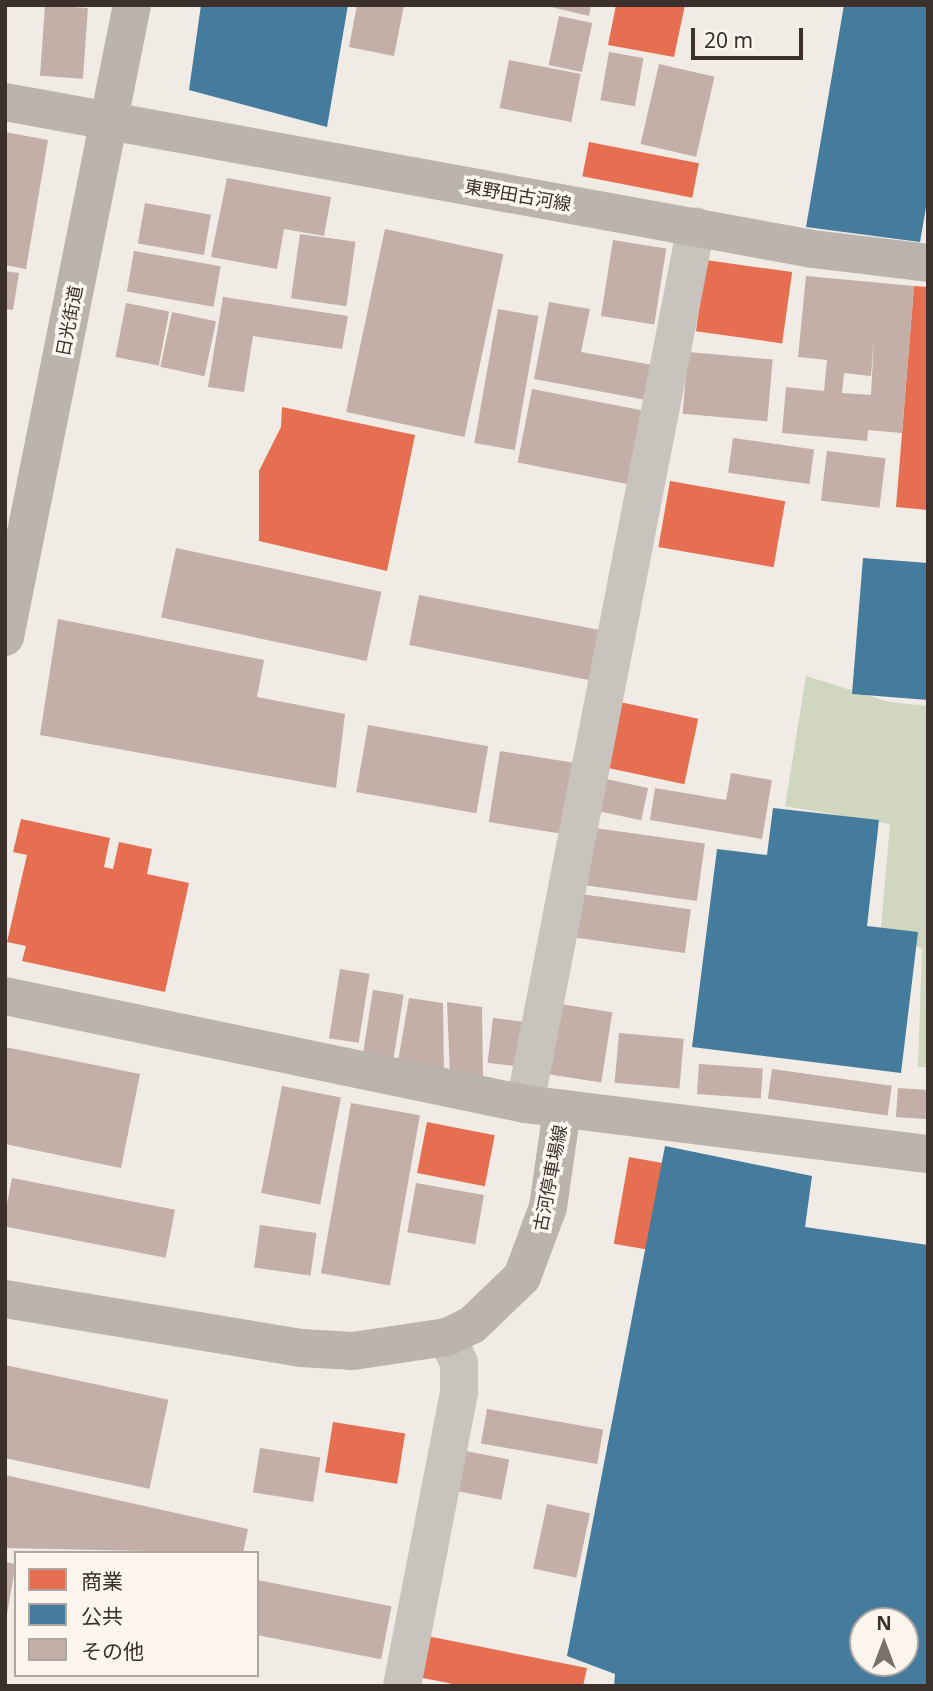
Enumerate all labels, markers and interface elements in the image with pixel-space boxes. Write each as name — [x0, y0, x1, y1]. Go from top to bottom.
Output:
scale bar — [695, 14, 807, 58]
text: 20 m — [704, 26, 753, 54]
street label: 東野田古河線 — [463, 175, 573, 215]
street label: 日光街道 — [52, 284, 86, 358]
street label: 古河停車場線 — [529, 1123, 571, 1233]
legend — [14, 1551, 259, 1677]
text: 商業 — [81, 1567, 123, 1595]
text: 公共 — [81, 1602, 123, 1630]
north arrow — [849, 1607, 919, 1677]
text: N — [876, 1610, 892, 1636]
text: その他 — [81, 1637, 144, 1665]

